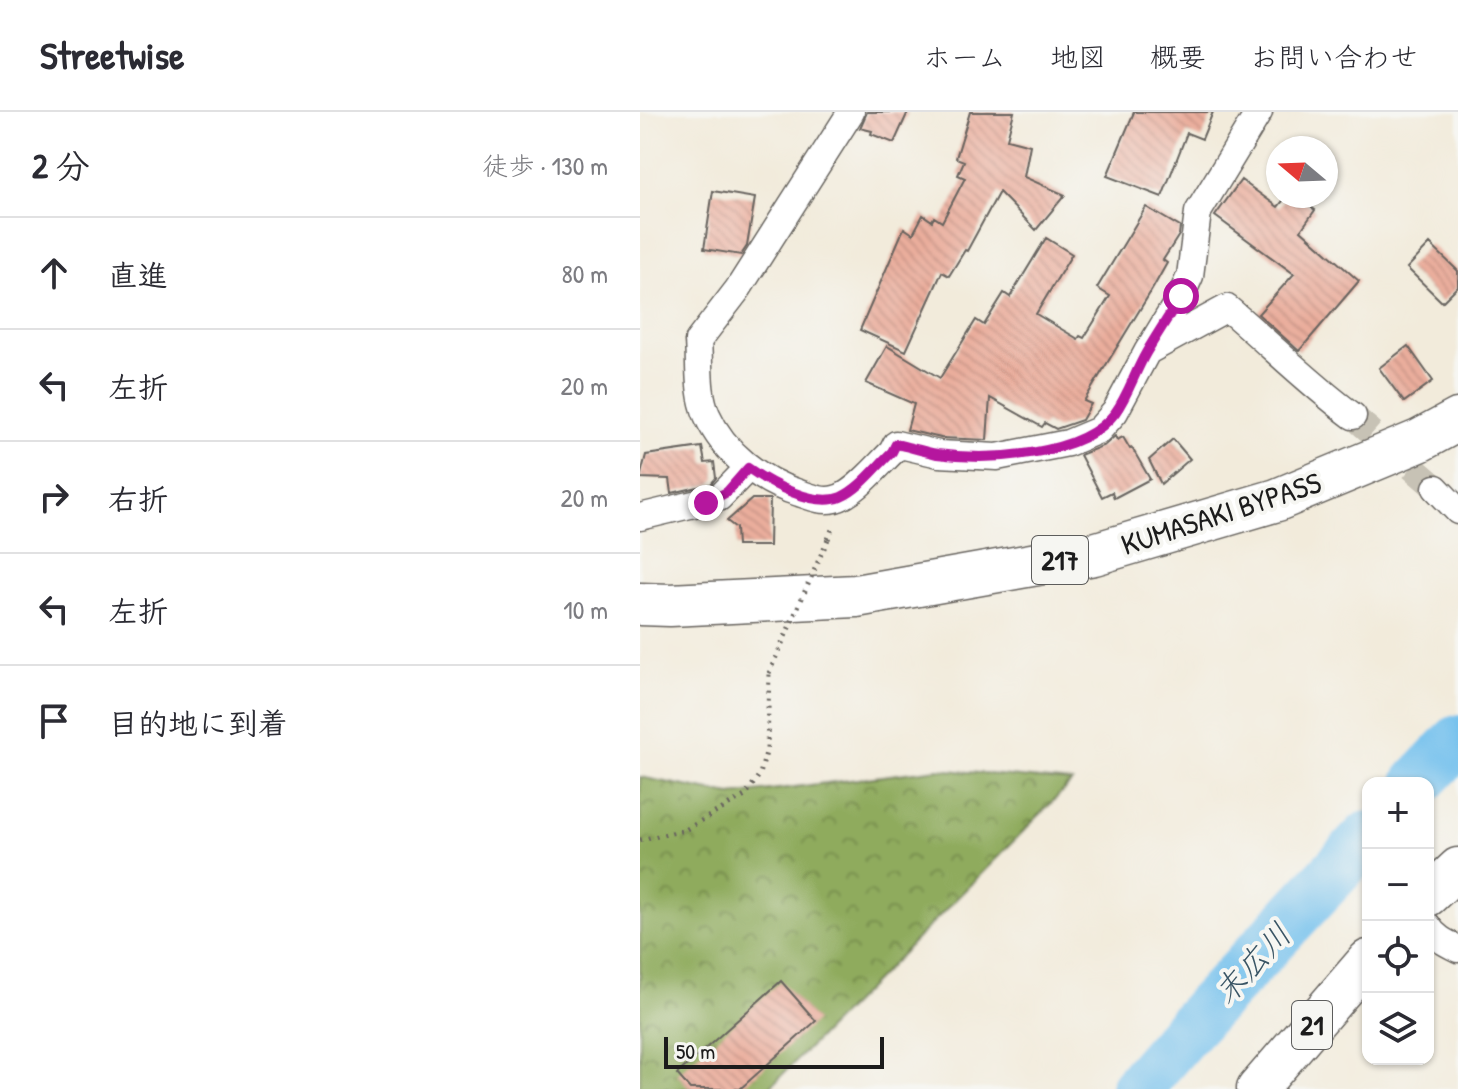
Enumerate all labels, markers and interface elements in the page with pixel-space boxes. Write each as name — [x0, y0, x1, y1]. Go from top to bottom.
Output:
text: Streetwise — [40, 29, 184, 81]
text: ホーム — [923, 38, 1006, 76]
text: 地図 — [1050, 38, 1106, 76]
text: 概要 — [1150, 38, 1206, 76]
text: お問い合わせ — [1250, 38, 1418, 76]
north arrow — [1266, 136, 1338, 208]
text: 2 分 — [32, 143, 90, 189]
text: 徒歩 · 130 m — [482, 148, 608, 183]
icon: ahead — [32, 251, 76, 295]
text: 直進 — [108, 255, 168, 295]
text: 80 m — [561, 256, 608, 291]
route start — [1163, 278, 1199, 314]
icon: left — [32, 363, 76, 407]
text: 左折 — [108, 367, 168, 407]
text: 20 m — [561, 368, 608, 403]
street label: KUMASAKI BYPASS — [1116, 462, 1326, 564]
icon: right — [32, 475, 76, 519]
text: 右折 — [108, 479, 168, 519]
text: 20 m — [561, 480, 608, 515]
route end — [688, 485, 724, 521]
road number: 217 — [1032, 536, 1088, 584]
icon: left — [32, 587, 76, 631]
text: 左折 — [108, 591, 168, 631]
text: 10 m — [563, 592, 608, 627]
icon: arrive — [32, 699, 76, 743]
text: 目的地に到着 — [108, 703, 288, 743]
map controls — [1362, 777, 1434, 1065]
button: + — [1362, 777, 1434, 849]
button: − — [1362, 849, 1434, 921]
water label: 末広川 — [1204, 913, 1300, 1013]
button: locate — [1362, 921, 1434, 993]
button: layers — [1362, 993, 1434, 1065]
road number: 21 — [1292, 1001, 1332, 1049]
scale bar — [664, 1033, 884, 1069]
text: 50 m — [676, 1036, 715, 1066]

